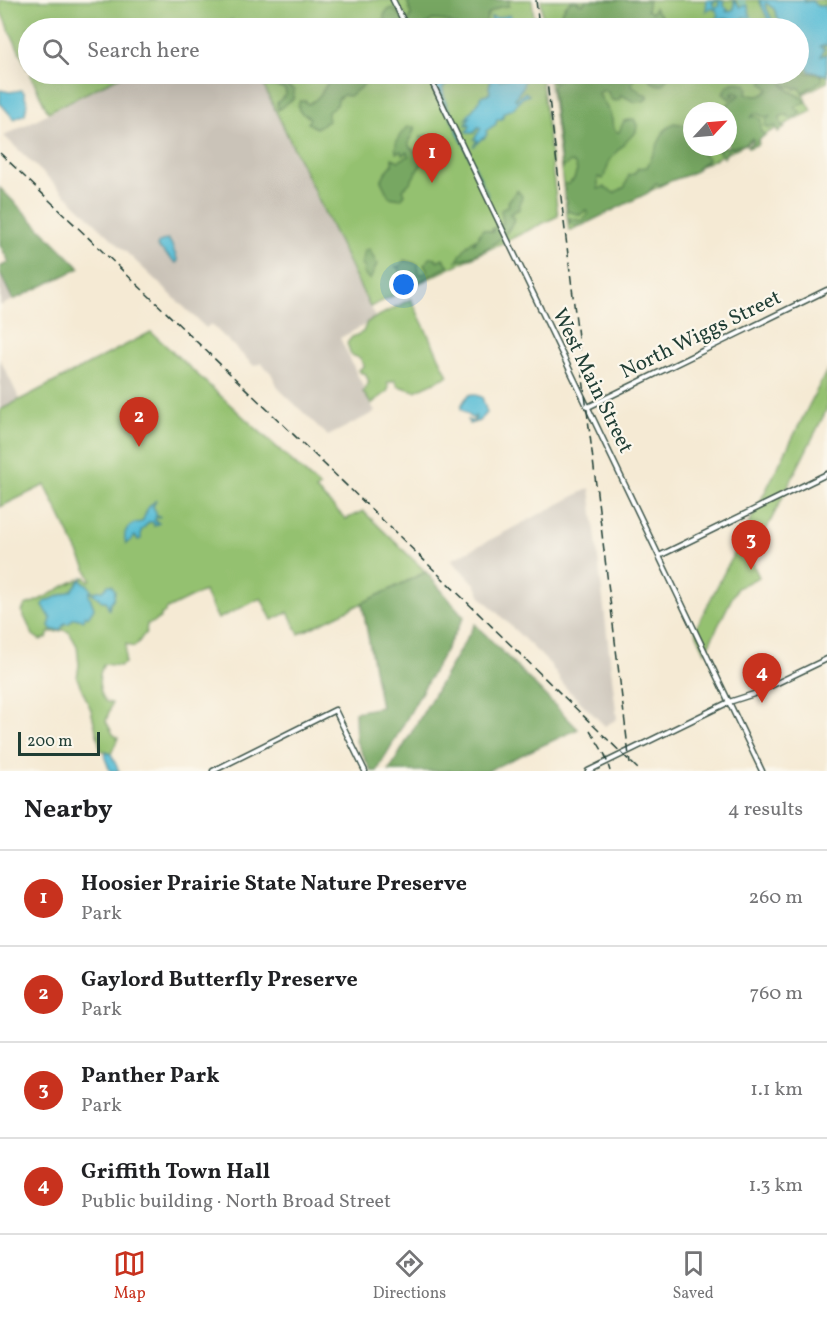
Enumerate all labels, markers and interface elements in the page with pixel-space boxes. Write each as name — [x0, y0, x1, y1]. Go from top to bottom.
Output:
search box — [18, 18, 809, 84]
icon: search — [39, 35, 72, 68]
text: Search here — [87, 36, 200, 67]
north arrow — [683, 102, 737, 156]
pin: 1 — [412, 134, 452, 183]
your location — [389, 270, 418, 299]
street label: North Wiggs Street — [616, 284, 786, 386]
street label: West Main Street — [544, 304, 640, 458]
pin: 2 — [120, 398, 158, 447]
pin: 3 — [732, 520, 771, 570]
pin: 4 — [742, 654, 782, 703]
scale bar — [18, 729, 100, 756]
text: 200 m — [27, 731, 72, 753]
text: Nearby — [24, 792, 113, 828]
text: 4 results — [728, 796, 803, 824]
text: Hoosier Prairie State Nature Preserve — [81, 869, 467, 900]
text: 1 — [39, 884, 48, 912]
text: 260 m — [748, 884, 803, 912]
text: Park — [81, 900, 122, 928]
text: Gaylord Butterfly Preserve — [81, 965, 358, 996]
text: 2 — [38, 980, 49, 1008]
text: 760 m — [749, 980, 803, 1008]
text: Park — [81, 996, 122, 1024]
text: Panther Park — [81, 1061, 220, 1092]
text: 3 — [38, 1076, 49, 1104]
text: 1.1 km — [750, 1076, 803, 1104]
text: Park — [81, 1092, 122, 1120]
text: Griffith Town Hall — [81, 1157, 270, 1188]
text: 4 — [37, 1172, 50, 1200]
text: 1.3 km — [748, 1172, 803, 1200]
text: Public building · North Broad Street — [81, 1188, 391, 1216]
tab: Map — [113, 1247, 146, 1305]
tab: Directions — [373, 1247, 446, 1305]
tab: Saved — [673, 1247, 714, 1305]

